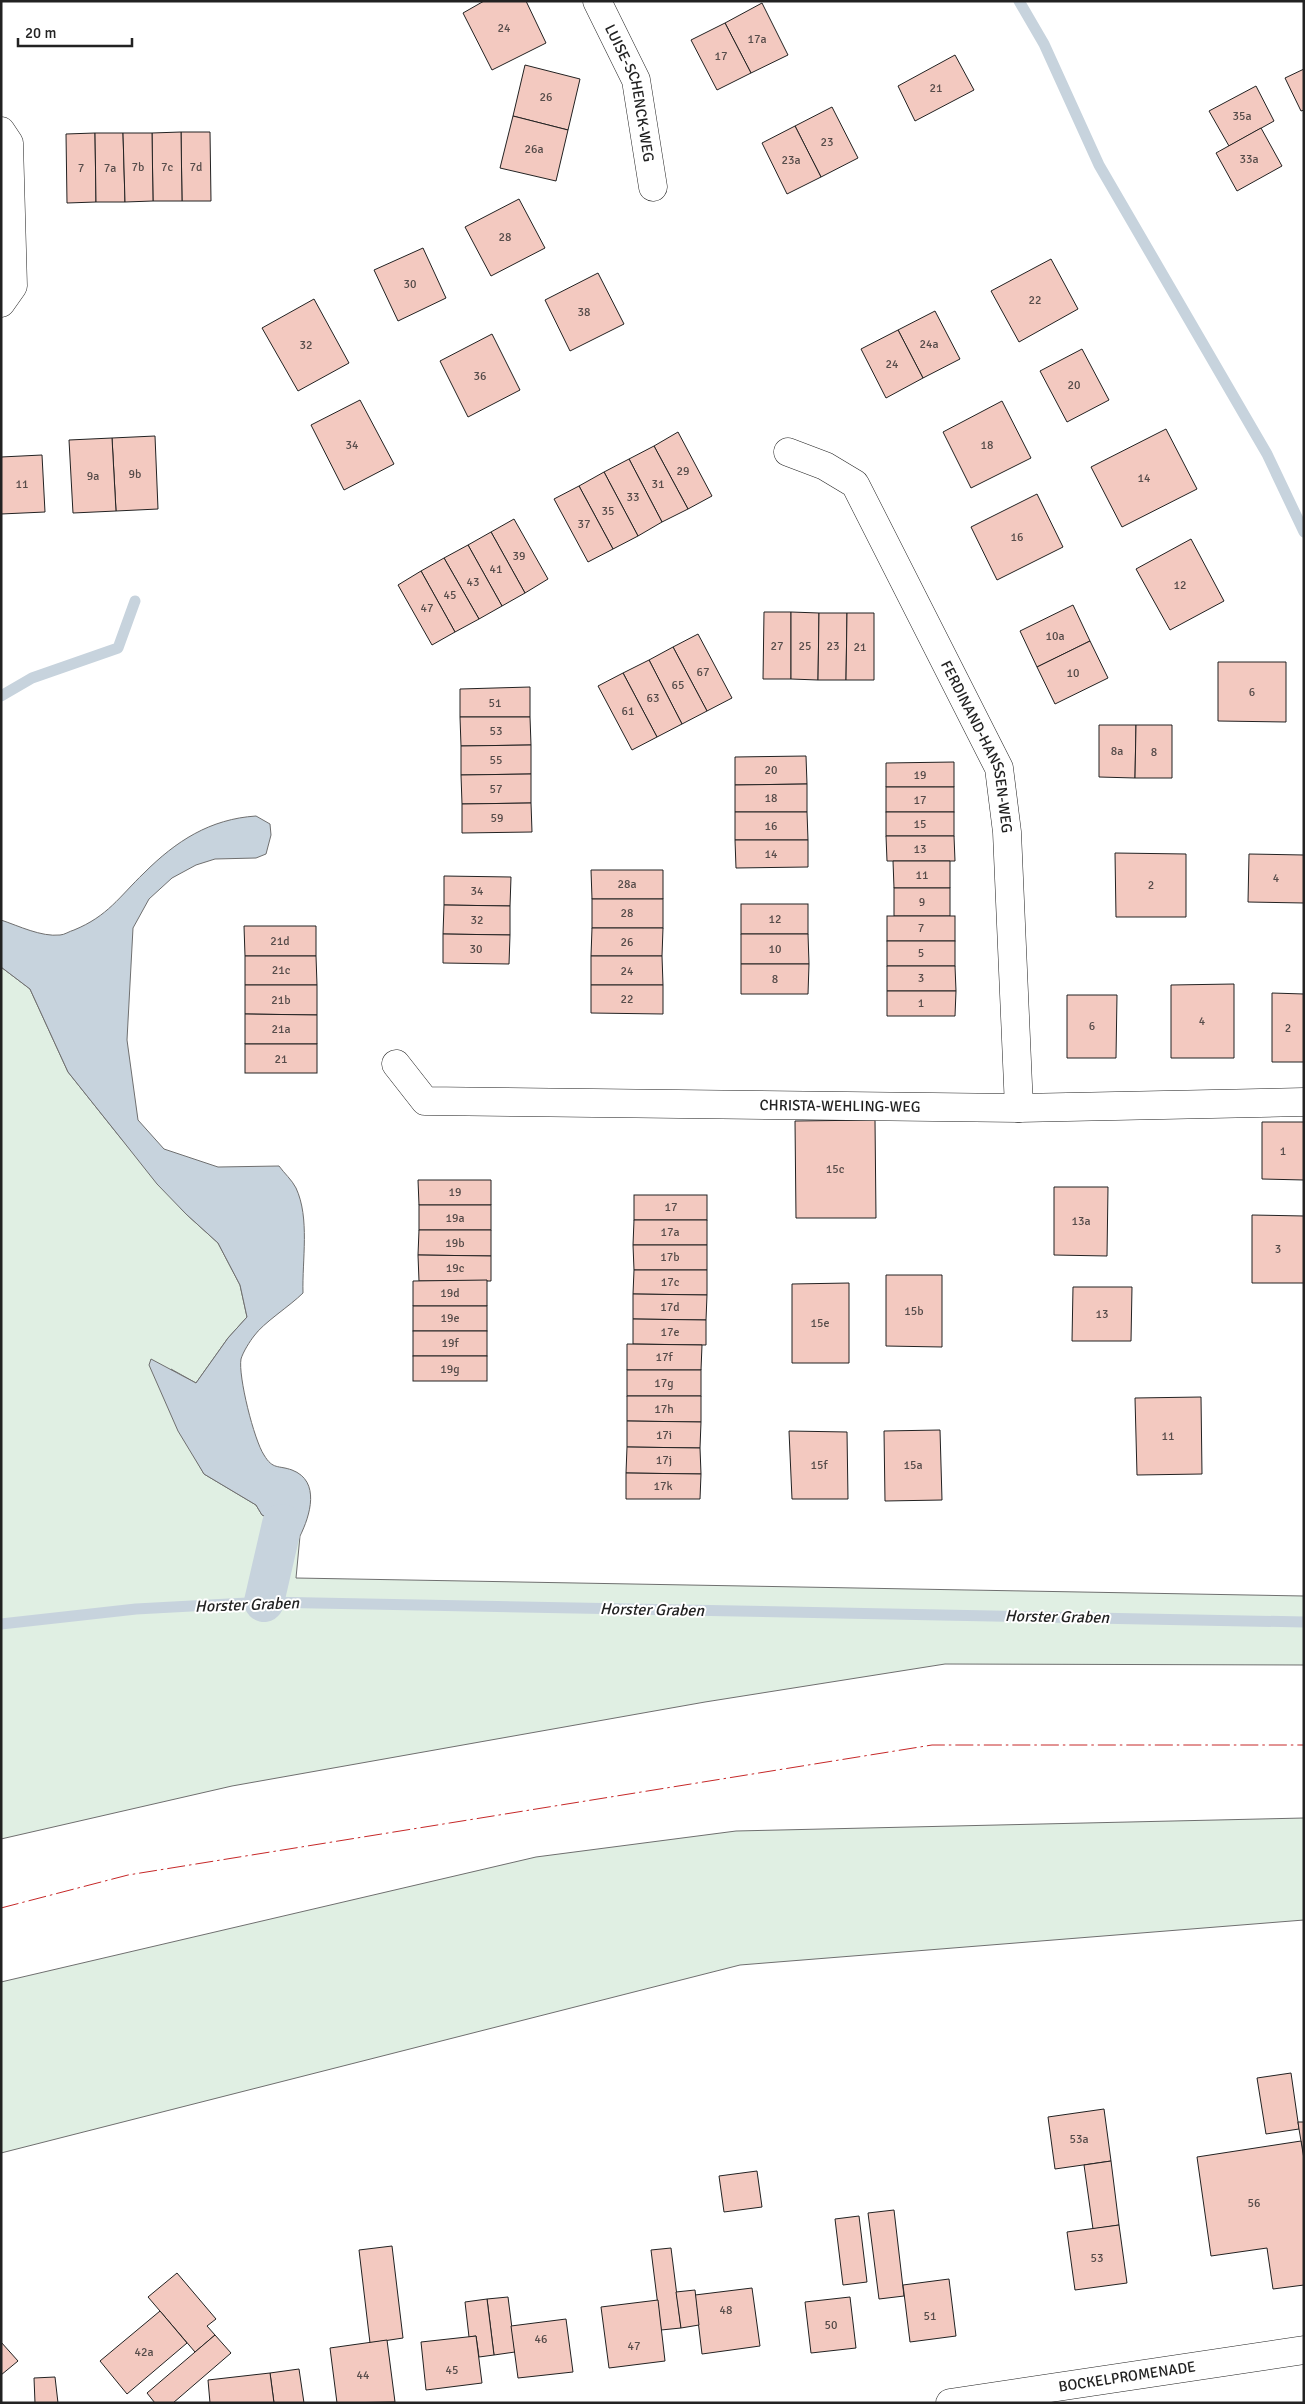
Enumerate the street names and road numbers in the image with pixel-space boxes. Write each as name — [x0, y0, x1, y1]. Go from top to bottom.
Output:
street label: LUISE-SCHENCK-WEG — [601, 21, 658, 163]
street label: FERDINAND-HANSSEN-WEG — [937, 657, 1016, 834]
street label: CHRISTA-WEHLING-WEG — [759, 1096, 920, 1116]
street label: BOCKELPROMENADE — [1057, 2357, 1197, 2396]

